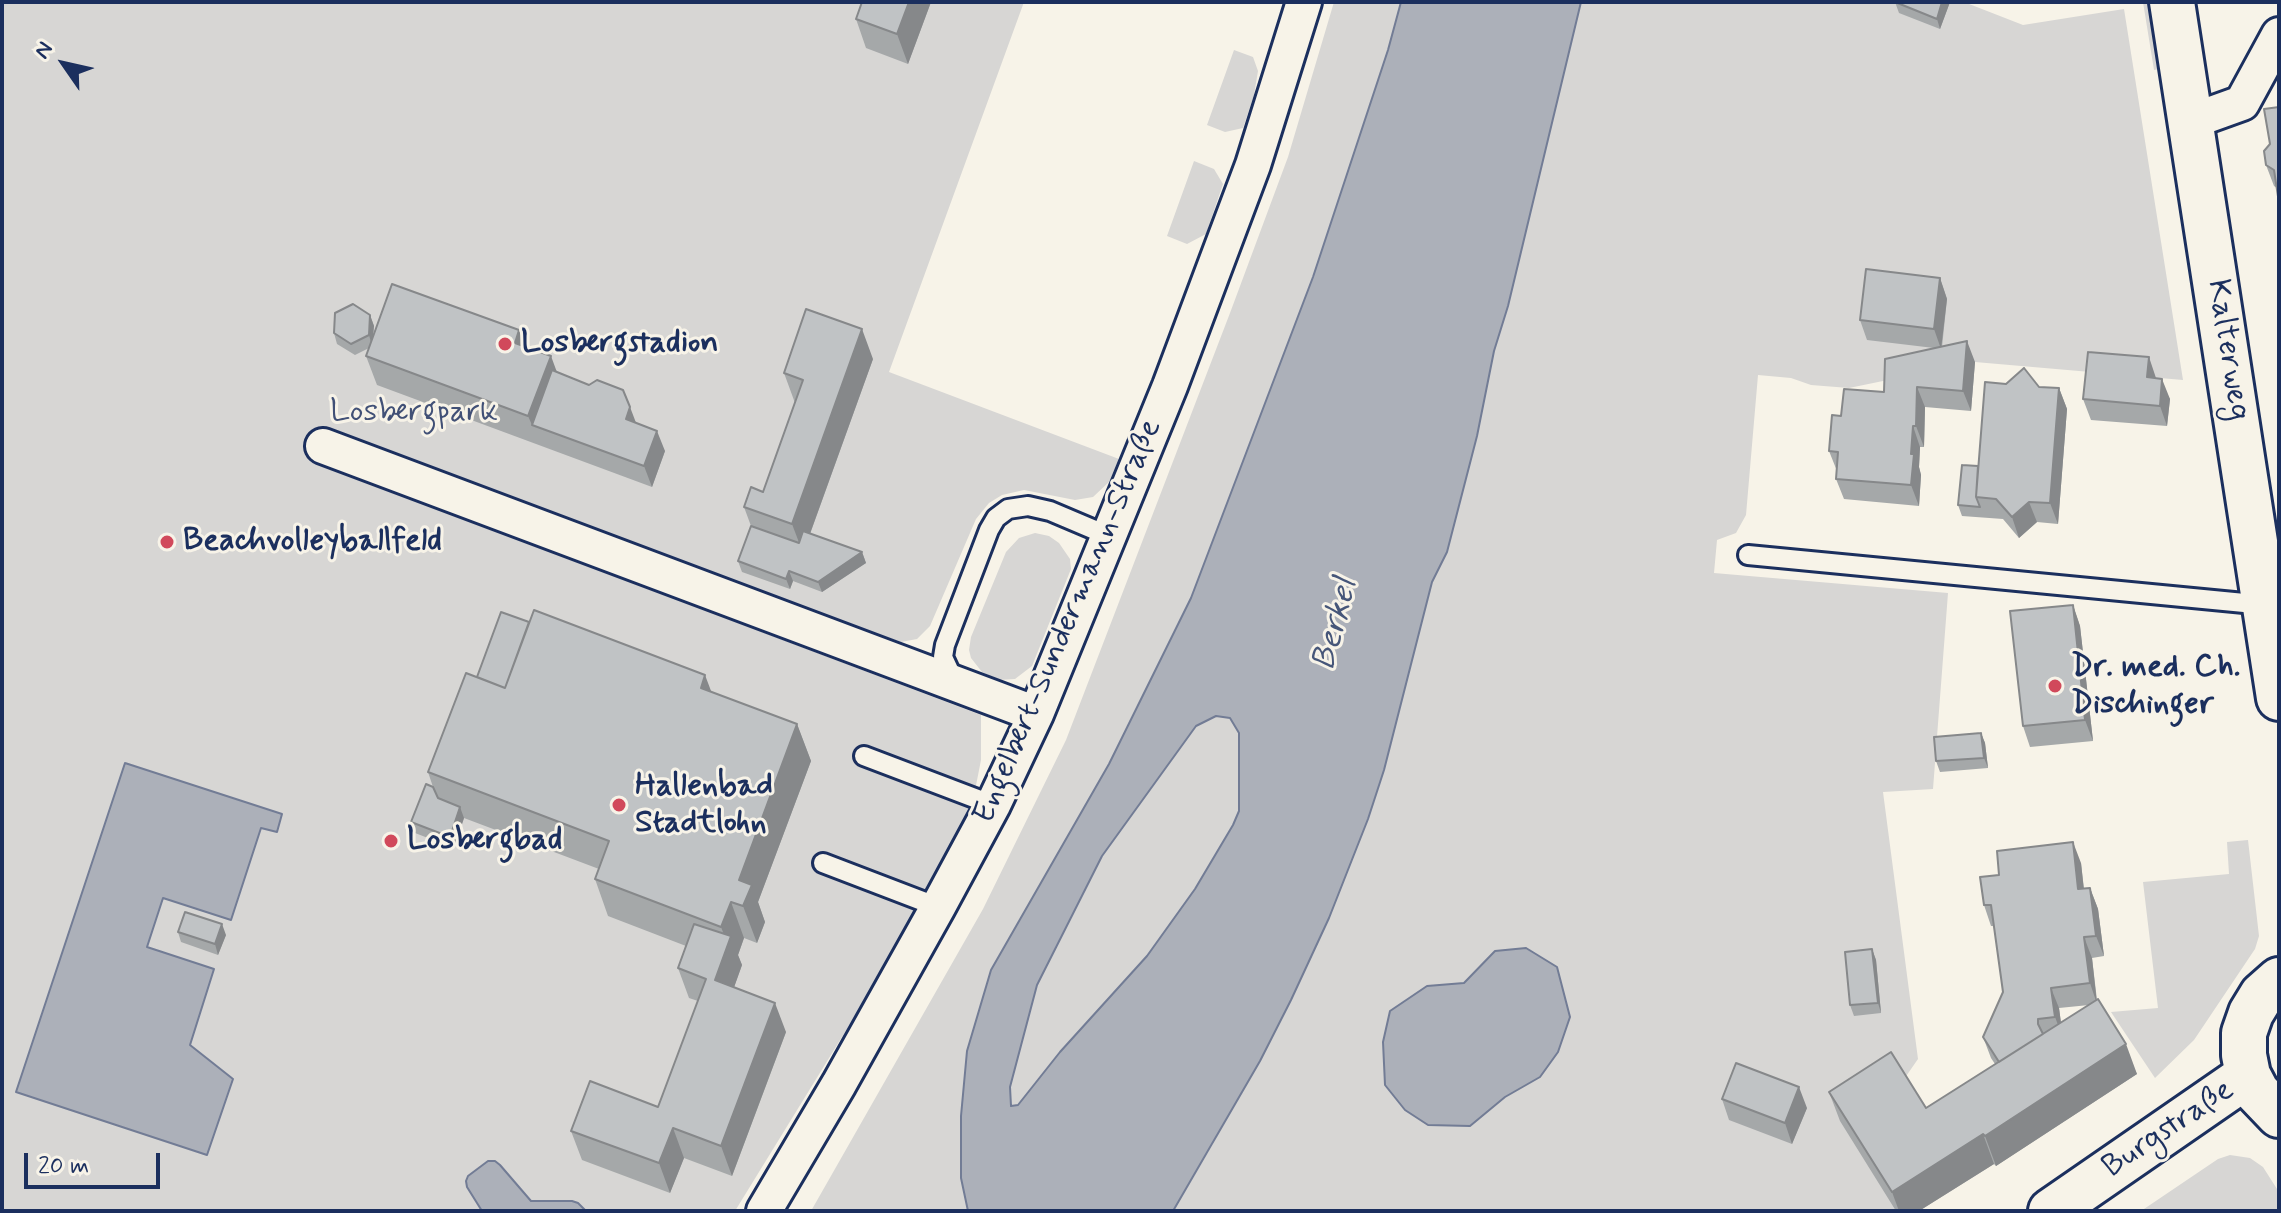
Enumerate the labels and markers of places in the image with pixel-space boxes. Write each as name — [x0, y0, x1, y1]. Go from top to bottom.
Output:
place label: Losbergstadion — [521, 325, 718, 363]
marker: Losbergstadion — [496, 335, 514, 353]
place label: Beachvolleyballfeld — [183, 523, 442, 561]
marker: Beachvolleyballfeld — [158, 533, 176, 551]
place label: Dr. med. Ch. Dischinger — [2071, 649, 2240, 724]
marker: Dr. med. Ch. Dischinger — [2046, 677, 2064, 695]
place label: Hallenbad Stadtlohn — [635, 768, 773, 843]
marker: Hallenbad Stadtlohn — [610, 796, 628, 814]
place label: Losbergbad — [407, 822, 562, 860]
marker: Losbergbad — [382, 832, 400, 850]

